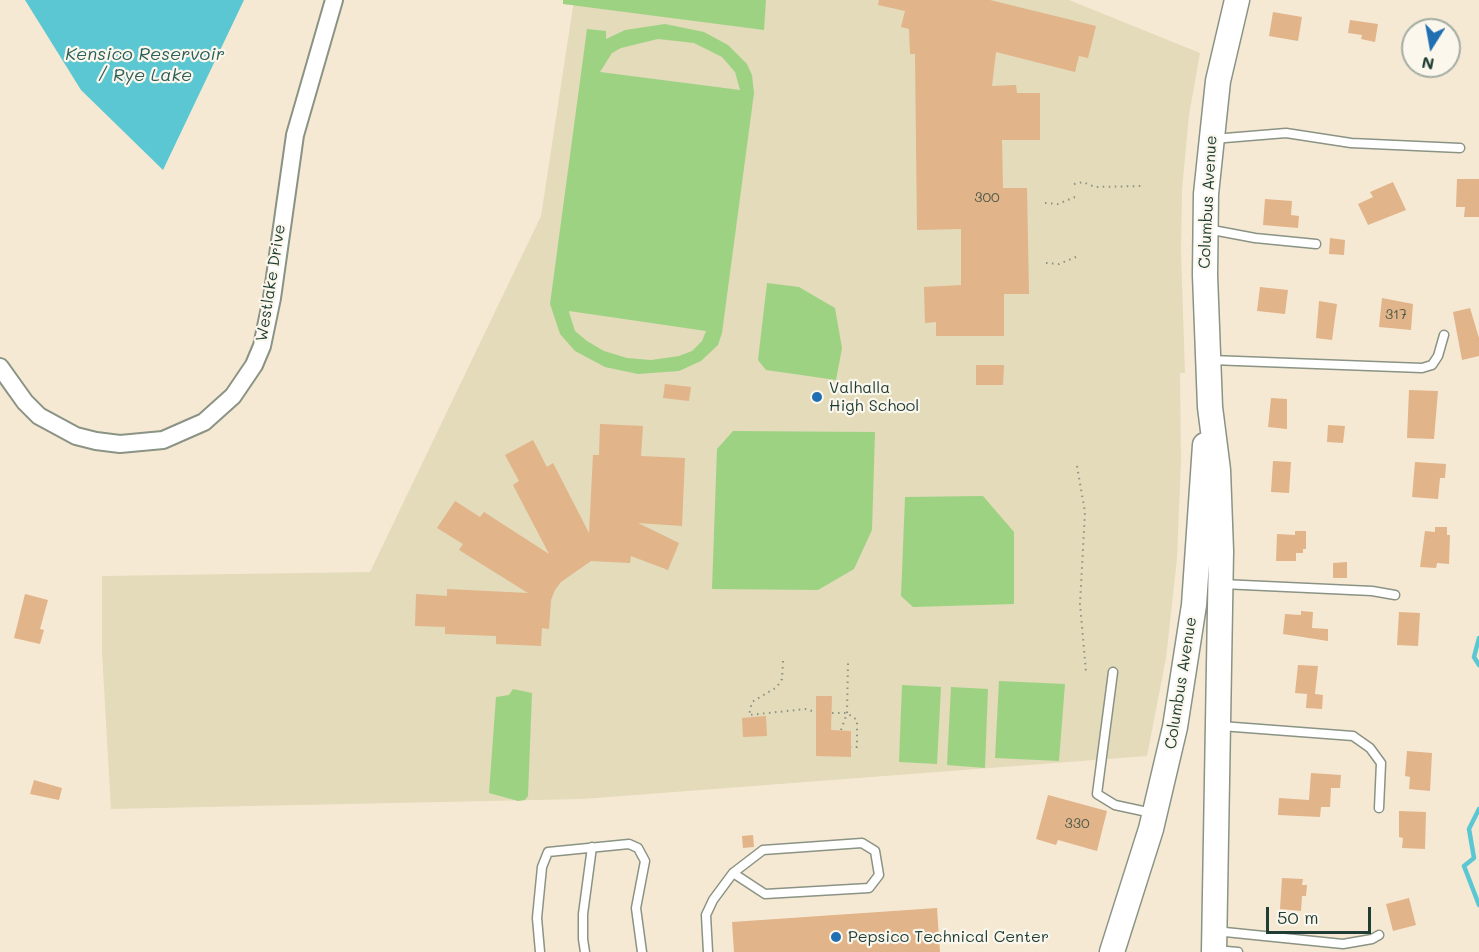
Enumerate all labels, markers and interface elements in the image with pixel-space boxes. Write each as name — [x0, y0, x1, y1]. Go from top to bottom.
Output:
north arrow — [1401, 18, 1461, 78]
water label: Kensico Reservoir / Rye Lake — [65, 43, 225, 86]
text: N — [1420, 53, 1436, 76]
street label: Columbus Avenue — [1195, 135, 1221, 269]
house number: 300 — [974, 190, 1000, 206]
street label: Westlake Drive — [252, 223, 290, 343]
house number: 317 — [1385, 307, 1407, 323]
place label: Valhalla High School — [829, 378, 919, 416]
marker: Valhalla High School — [810, 390, 824, 404]
street label: Columbus Avenue — [1161, 616, 1201, 750]
house number: 330 — [1064, 816, 1090, 832]
scale bar — [1269, 895, 1374, 933]
text: 50 m — [1277, 905, 1319, 929]
place label: Pepsico Technical Center — [848, 927, 1049, 947]
marker: Pepsico Technical Center — [829, 930, 843, 944]

